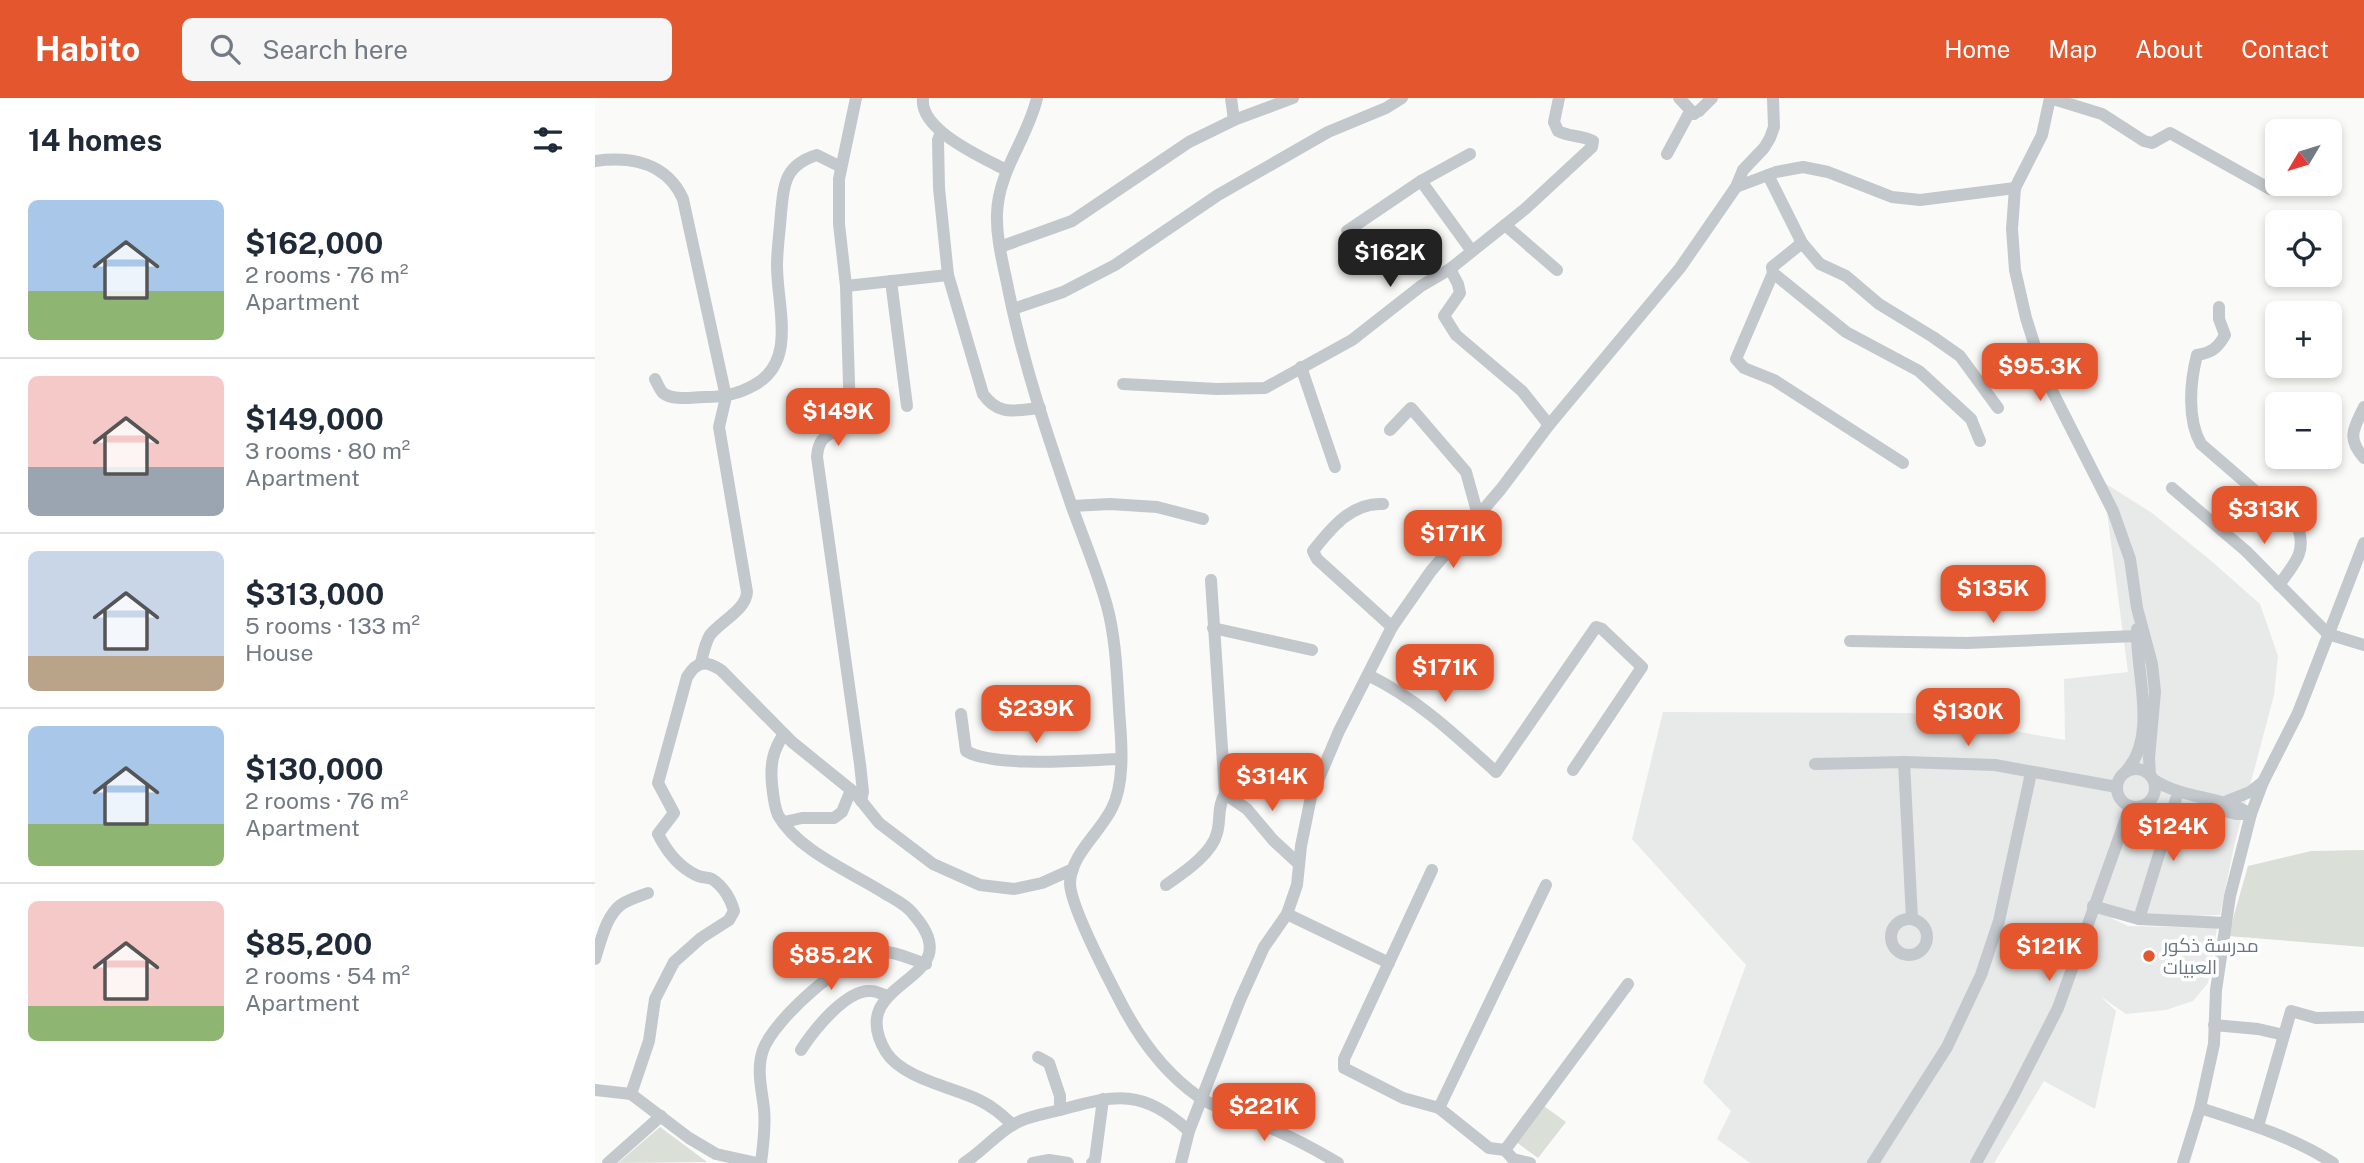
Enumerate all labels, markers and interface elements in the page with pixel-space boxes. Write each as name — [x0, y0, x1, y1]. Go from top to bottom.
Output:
search box — [182, 18, 672, 81]
text: Habito — [35, 30, 140, 68]
icon: search — [206, 30, 244, 68]
text: Search here — [262, 34, 408, 65]
text: Home — [1944, 35, 2010, 63]
text: Map — [2048, 35, 2097, 63]
text: About — [2135, 35, 2203, 63]
text: Contact — [2241, 35, 2329, 63]
north arrow — [2265, 119, 2341, 196]
map controls — [2265, 119, 2342, 469]
icon: filters — [529, 121, 567, 159]
text: 14 homes — [28, 122, 162, 158]
button: locate — [2265, 210, 2342, 287]
text: $162,000 — [245, 225, 383, 261]
icon: home — [84, 228, 168, 312]
pin: $162K — [1341, 230, 1439, 289]
text: $162K — [1354, 238, 1426, 265]
text: 2 rooms · 76 m² — [245, 261, 408, 288]
text: Apartment — [245, 288, 360, 315]
button: + — [2265, 301, 2342, 378]
pin: $95.3K — [1983, 344, 2097, 403]
text: $95.3K — [1998, 352, 2082, 379]
pin: $149K — [789, 388, 887, 448]
button: − — [2265, 392, 2342, 469]
text: $149K — [802, 397, 874, 424]
text: $149,000 — [245, 401, 384, 437]
icon: home — [84, 404, 168, 488]
text: 3 rooms · 80 m² — [245, 437, 410, 464]
text: Apartment — [245, 464, 360, 491]
pin: $313K — [2215, 486, 2313, 546]
text: $313K — [2228, 495, 2300, 522]
pin: $171K — [1404, 510, 1502, 570]
text: $171K — [1420, 519, 1486, 546]
pin: $135K — [1944, 566, 2042, 625]
text: $135K — [1957, 574, 2029, 601]
text: $313,000 — [245, 576, 384, 612]
icon: home — [84, 579, 168, 663]
text: 5 rooms · 133 m² — [245, 612, 420, 639]
text: House — [245, 639, 313, 666]
pin: $171K — [1396, 644, 1494, 704]
text: $171K — [1412, 653, 1478, 680]
pin: $239K — [987, 686, 1085, 745]
pin: $130K — [1919, 688, 2017, 748]
text: $239K — [997, 694, 1075, 721]
text: $130K — [1932, 697, 2004, 724]
text: $130,000 — [245, 751, 384, 787]
icon: home — [84, 754, 168, 838]
pin: $314K — [1223, 754, 1321, 813]
text: $314K — [1236, 762, 1308, 789]
text: 2 rooms · 76 m² — [245, 787, 408, 814]
pin: $124K — [2124, 804, 2222, 863]
text: $124K — [2137, 812, 2209, 839]
text: Apartment — [245, 814, 360, 841]
pin: $121K — [2000, 924, 2098, 983]
text: $85,200 — [245, 926, 372, 962]
icon: home — [84, 929, 168, 1013]
pin: $85.2K — [774, 932, 888, 992]
text: $121K — [2016, 932, 2082, 959]
place label: مدرسة ذكور العبيات — [2162, 934, 2259, 978]
text: $85.2K — [789, 941, 873, 968]
marker: مدرسة ذكور العبيات — [2141, 948, 2157, 964]
text: 2 rooms · 54 m² — [245, 962, 410, 989]
text: Apartment — [245, 989, 360, 1016]
pin: $221K — [1215, 1084, 1313, 1143]
text: $221K — [1228, 1092, 1300, 1119]

